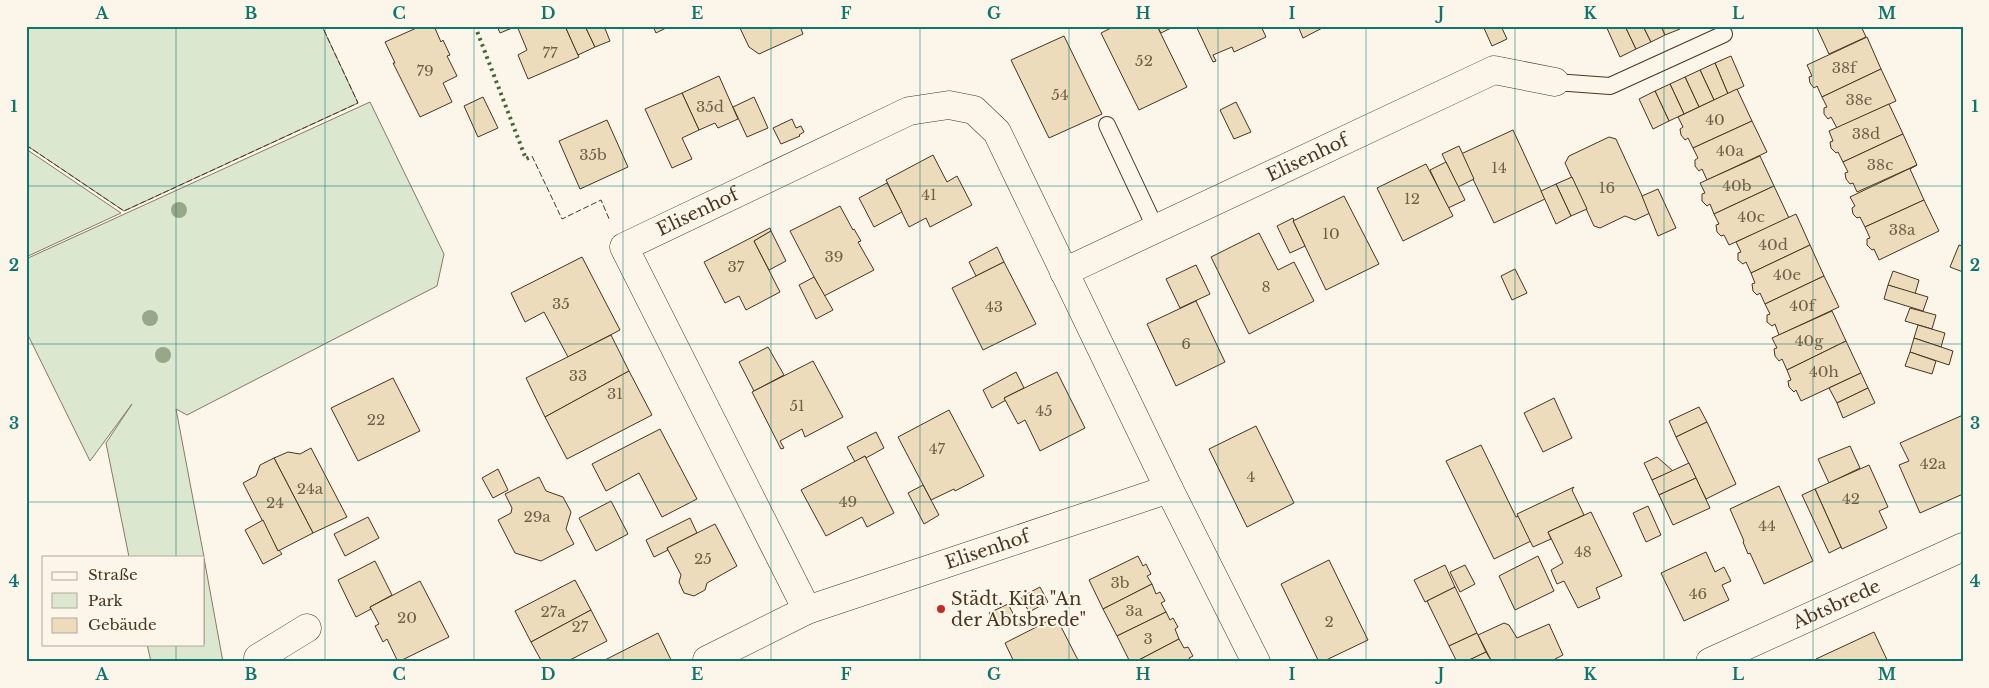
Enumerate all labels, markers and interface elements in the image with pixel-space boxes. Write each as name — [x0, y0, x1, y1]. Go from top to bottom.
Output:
text: A — [95, 3, 110, 23]
text: B — [245, 3, 258, 23]
text: C — [392, 3, 406, 23]
text: D — [541, 3, 555, 23]
text: E — [691, 3, 703, 23]
text: F — [840, 3, 852, 23]
text: G — [987, 3, 1001, 23]
text: H — [1135, 3, 1151, 23]
text: I — [1289, 3, 1296, 23]
text: J — [1435, 3, 1444, 23]
text: K — [1583, 3, 1597, 23]
text: L — [1732, 3, 1744, 23]
text: M — [1878, 3, 1896, 23]
house number: 77 — [542, 43, 558, 62]
house number: 52 — [1135, 51, 1153, 70]
house number: 38f — [1832, 58, 1858, 77]
house number: 79 — [416, 61, 434, 80]
house number: 54 — [1051, 85, 1069, 104]
house number: 38e — [1846, 90, 1872, 109]
text: 1 — [11, 96, 18, 116]
text: 1 — [1972, 96, 1979, 116]
house number: 35d — [696, 97, 724, 116]
house number: 40 — [1705, 110, 1725, 129]
house number: 38d — [1852, 124, 1880, 143]
street label: Elisenhof — [1263, 128, 1354, 186]
house number: 40a — [1716, 141, 1745, 160]
house number: 35b — [579, 145, 607, 164]
house number: 38c — [1867, 155, 1893, 174]
house number: 14 — [1491, 158, 1507, 177]
house number: 40b — [1722, 176, 1752, 195]
house number: 16 — [1599, 178, 1615, 197]
street label: Elisenhof — [653, 182, 744, 241]
house number: 41 — [921, 185, 937, 204]
house number: 12 — [1404, 189, 1420, 208]
house number: 40c — [1737, 207, 1765, 226]
house number: 38a — [1889, 220, 1916, 239]
house number: 10 — [1322, 224, 1340, 243]
house number: 40d — [1758, 235, 1788, 254]
house number: 39 — [825, 247, 843, 266]
text: 2 — [9, 255, 19, 275]
text: 2 — [1970, 255, 1980, 275]
house number: 37 — [728, 257, 745, 276]
house number: 40e — [1773, 265, 1801, 284]
house number: 8 — [1261, 277, 1271, 296]
house number: 35 — [552, 294, 570, 313]
house number: 40f — [1789, 296, 1817, 315]
house number: 43 — [985, 297, 1003, 316]
house number: 40g — [1795, 331, 1824, 350]
house number: 6 — [1181, 334, 1191, 353]
house number: 40h — [1809, 362, 1839, 381]
house number: 33 — [569, 366, 587, 385]
house number: 31 — [607, 384, 623, 403]
house number: 51 — [789, 396, 805, 415]
house number: 45 — [1035, 401, 1053, 420]
house number: 22 — [367, 410, 385, 429]
text: 3 — [9, 413, 19, 433]
text: 3 — [1970, 413, 1980, 433]
house number: 47 — [929, 439, 946, 458]
house number: 42a — [1920, 454, 1947, 473]
house number: 4 — [1247, 467, 1255, 486]
house number: 24a — [297, 479, 324, 498]
house number: 42 — [1842, 489, 1860, 508]
house number: 49 — [839, 492, 857, 511]
house number: 24 — [266, 493, 284, 512]
house number: 29a — [523, 507, 551, 526]
house number: 44 — [1758, 516, 1776, 535]
street label: Elisenhof — [942, 525, 1035, 574]
house number: 48 — [1574, 542, 1592, 561]
house number: 25 — [694, 549, 712, 568]
legend — [42, 556, 205, 646]
text: Straße — [88, 565, 138, 584]
text: 4 — [9, 571, 19, 591]
text: 4 — [1970, 571, 1980, 591]
house number: 3b — [1110, 573, 1130, 592]
street label: Abtsbrede — [1788, 575, 1884, 634]
house number: 46 — [1689, 584, 1707, 603]
place label: Städt. Kita "An der Abtsbrede" — [951, 588, 1086, 631]
text: Park — [88, 591, 124, 610]
house number: 3a — [1125, 601, 1143, 620]
house number: 27a — [540, 602, 566, 621]
marker: Städt. Kita "An der Abtsbrede" — [935, 603, 947, 615]
house number: 20 — [397, 608, 417, 627]
house number: 2 — [1324, 612, 1334, 631]
text: Gebäude — [88, 615, 157, 634]
house number: 27 — [572, 617, 589, 636]
house number: 3 — [1143, 629, 1153, 648]
text: A — [95, 664, 110, 684]
text: B — [245, 664, 258, 684]
text: C — [392, 664, 406, 684]
text: D — [541, 664, 555, 684]
text: E — [691, 664, 703, 684]
text: F — [840, 664, 852, 684]
text: G — [987, 664, 1001, 684]
text: H — [1135, 664, 1151, 684]
text: I — [1289, 664, 1296, 684]
text: J — [1435, 664, 1444, 684]
text: K — [1583, 664, 1597, 684]
text: L — [1732, 664, 1744, 684]
text: M — [1878, 664, 1896, 684]

